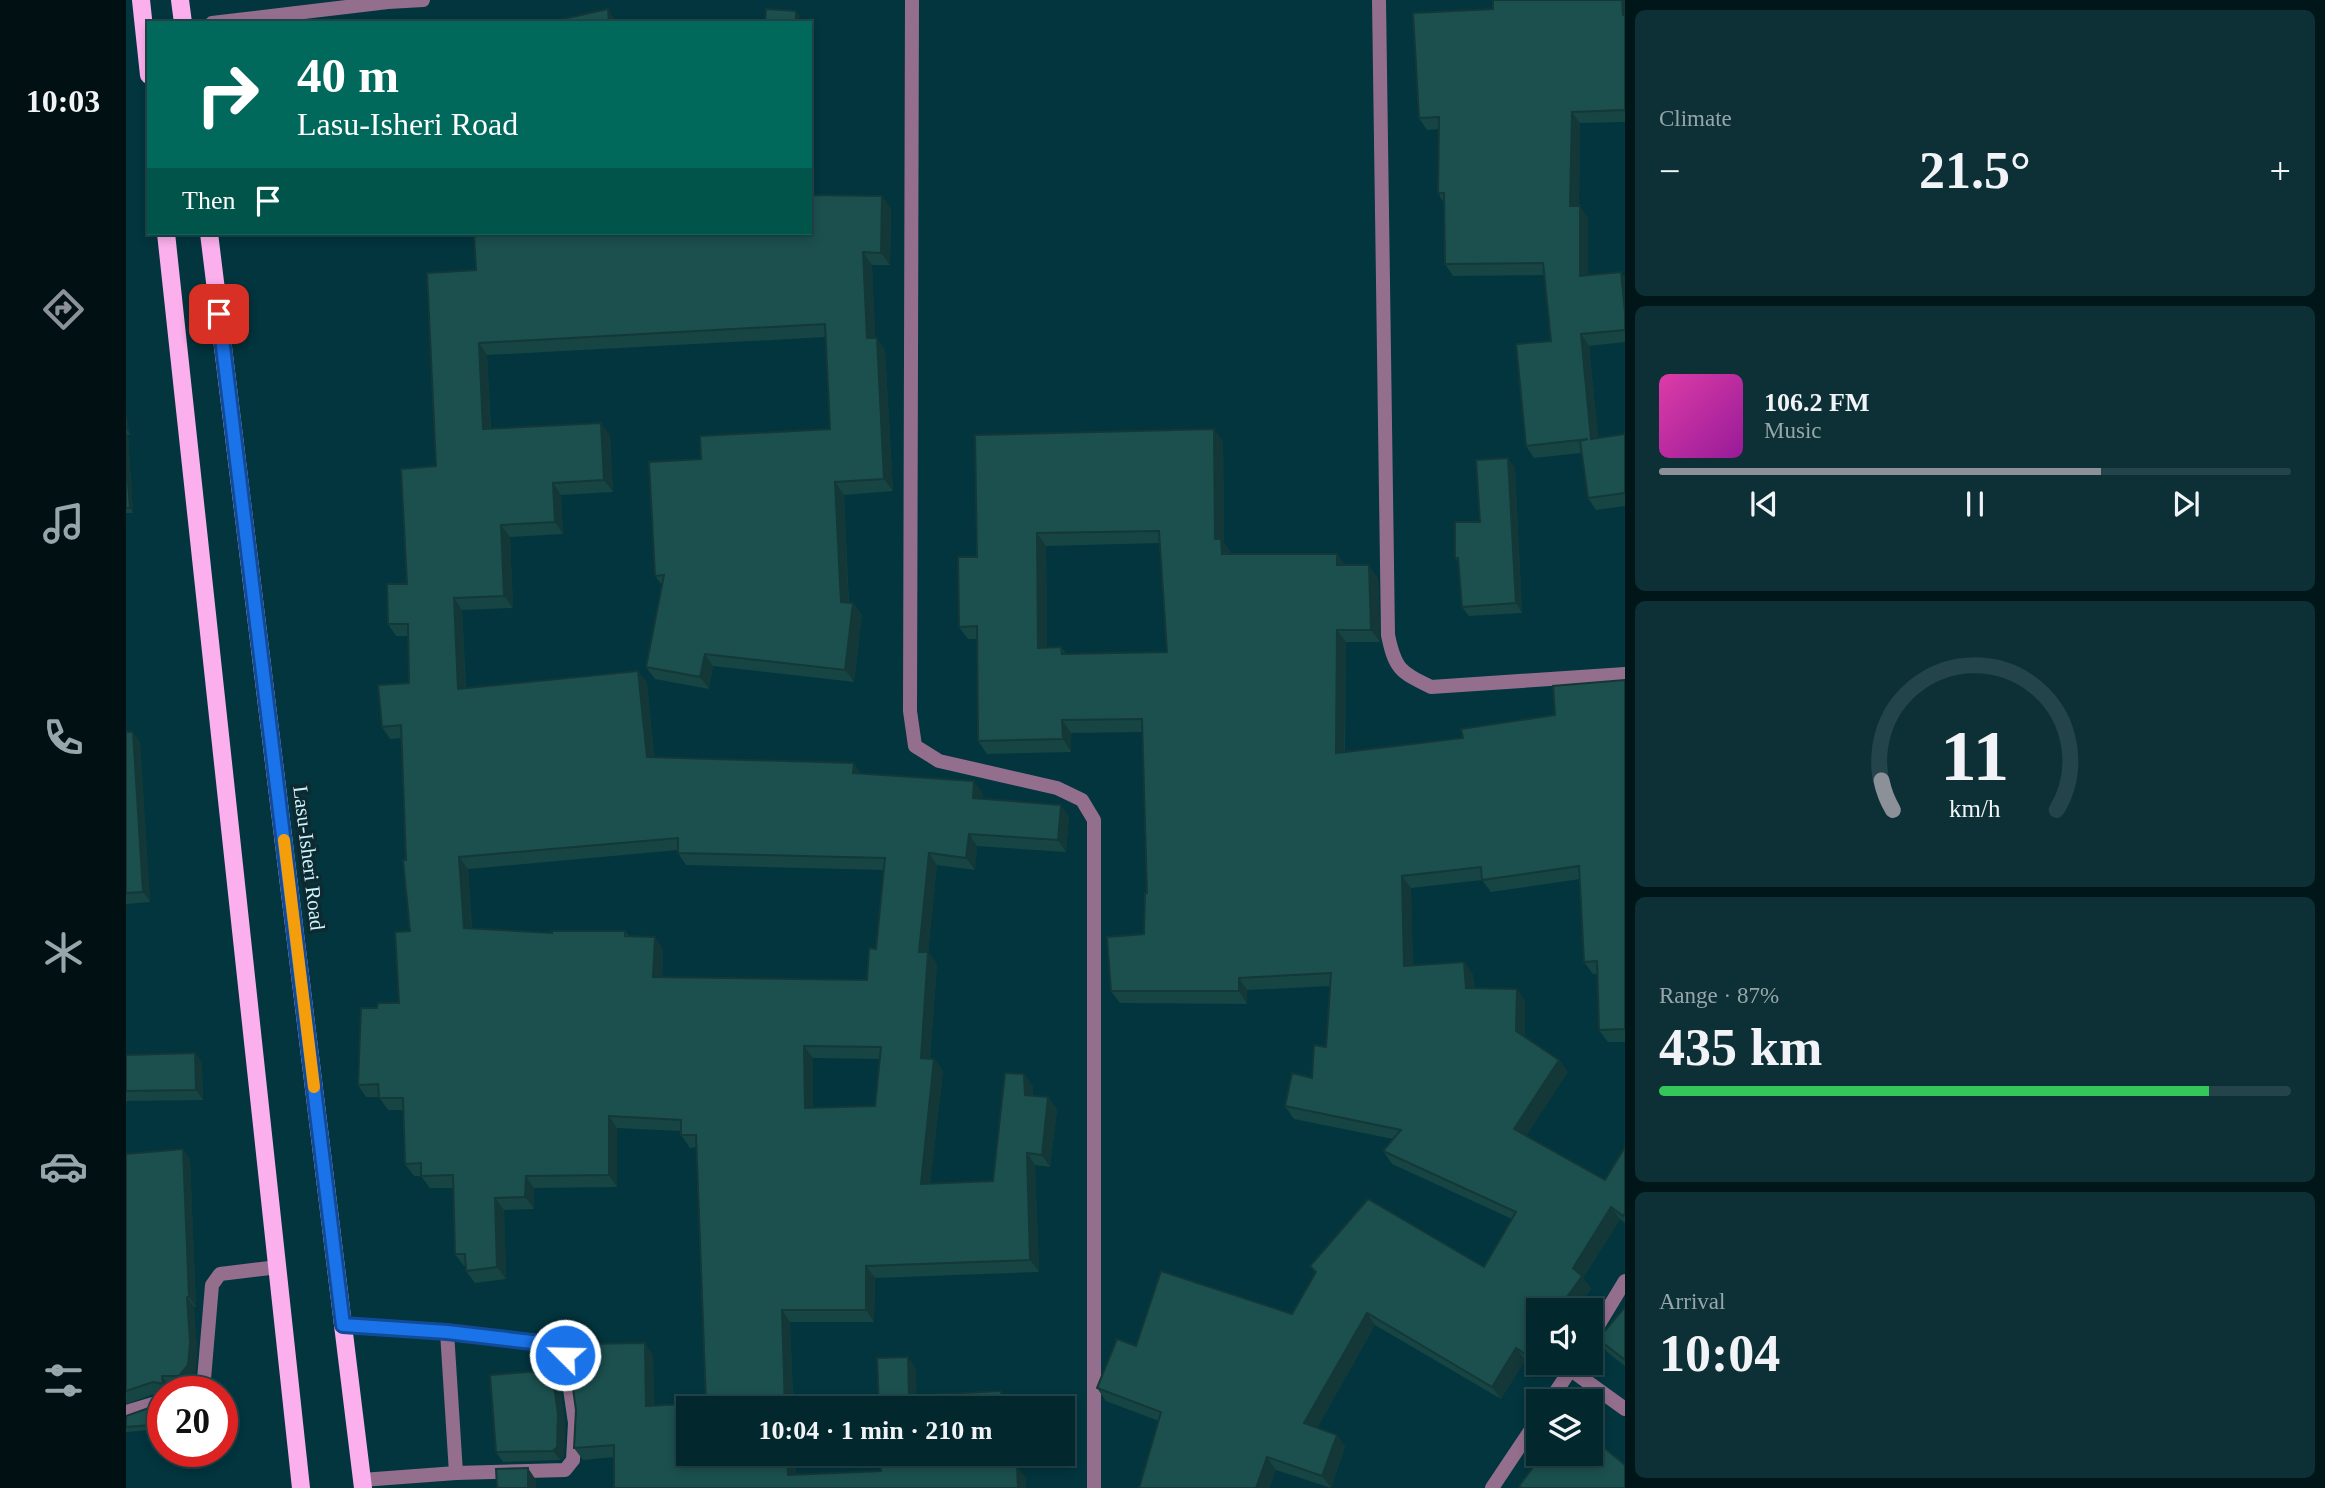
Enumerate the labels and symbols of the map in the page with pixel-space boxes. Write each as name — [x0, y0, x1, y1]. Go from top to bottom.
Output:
pin — [189, 284, 249, 344]
street label: Lasu-Isheri Road — [288, 784, 330, 932]
position arrow — [528, 1318, 602, 1392]
speed limit sign: 20 — [147, 1376, 238, 1467]

